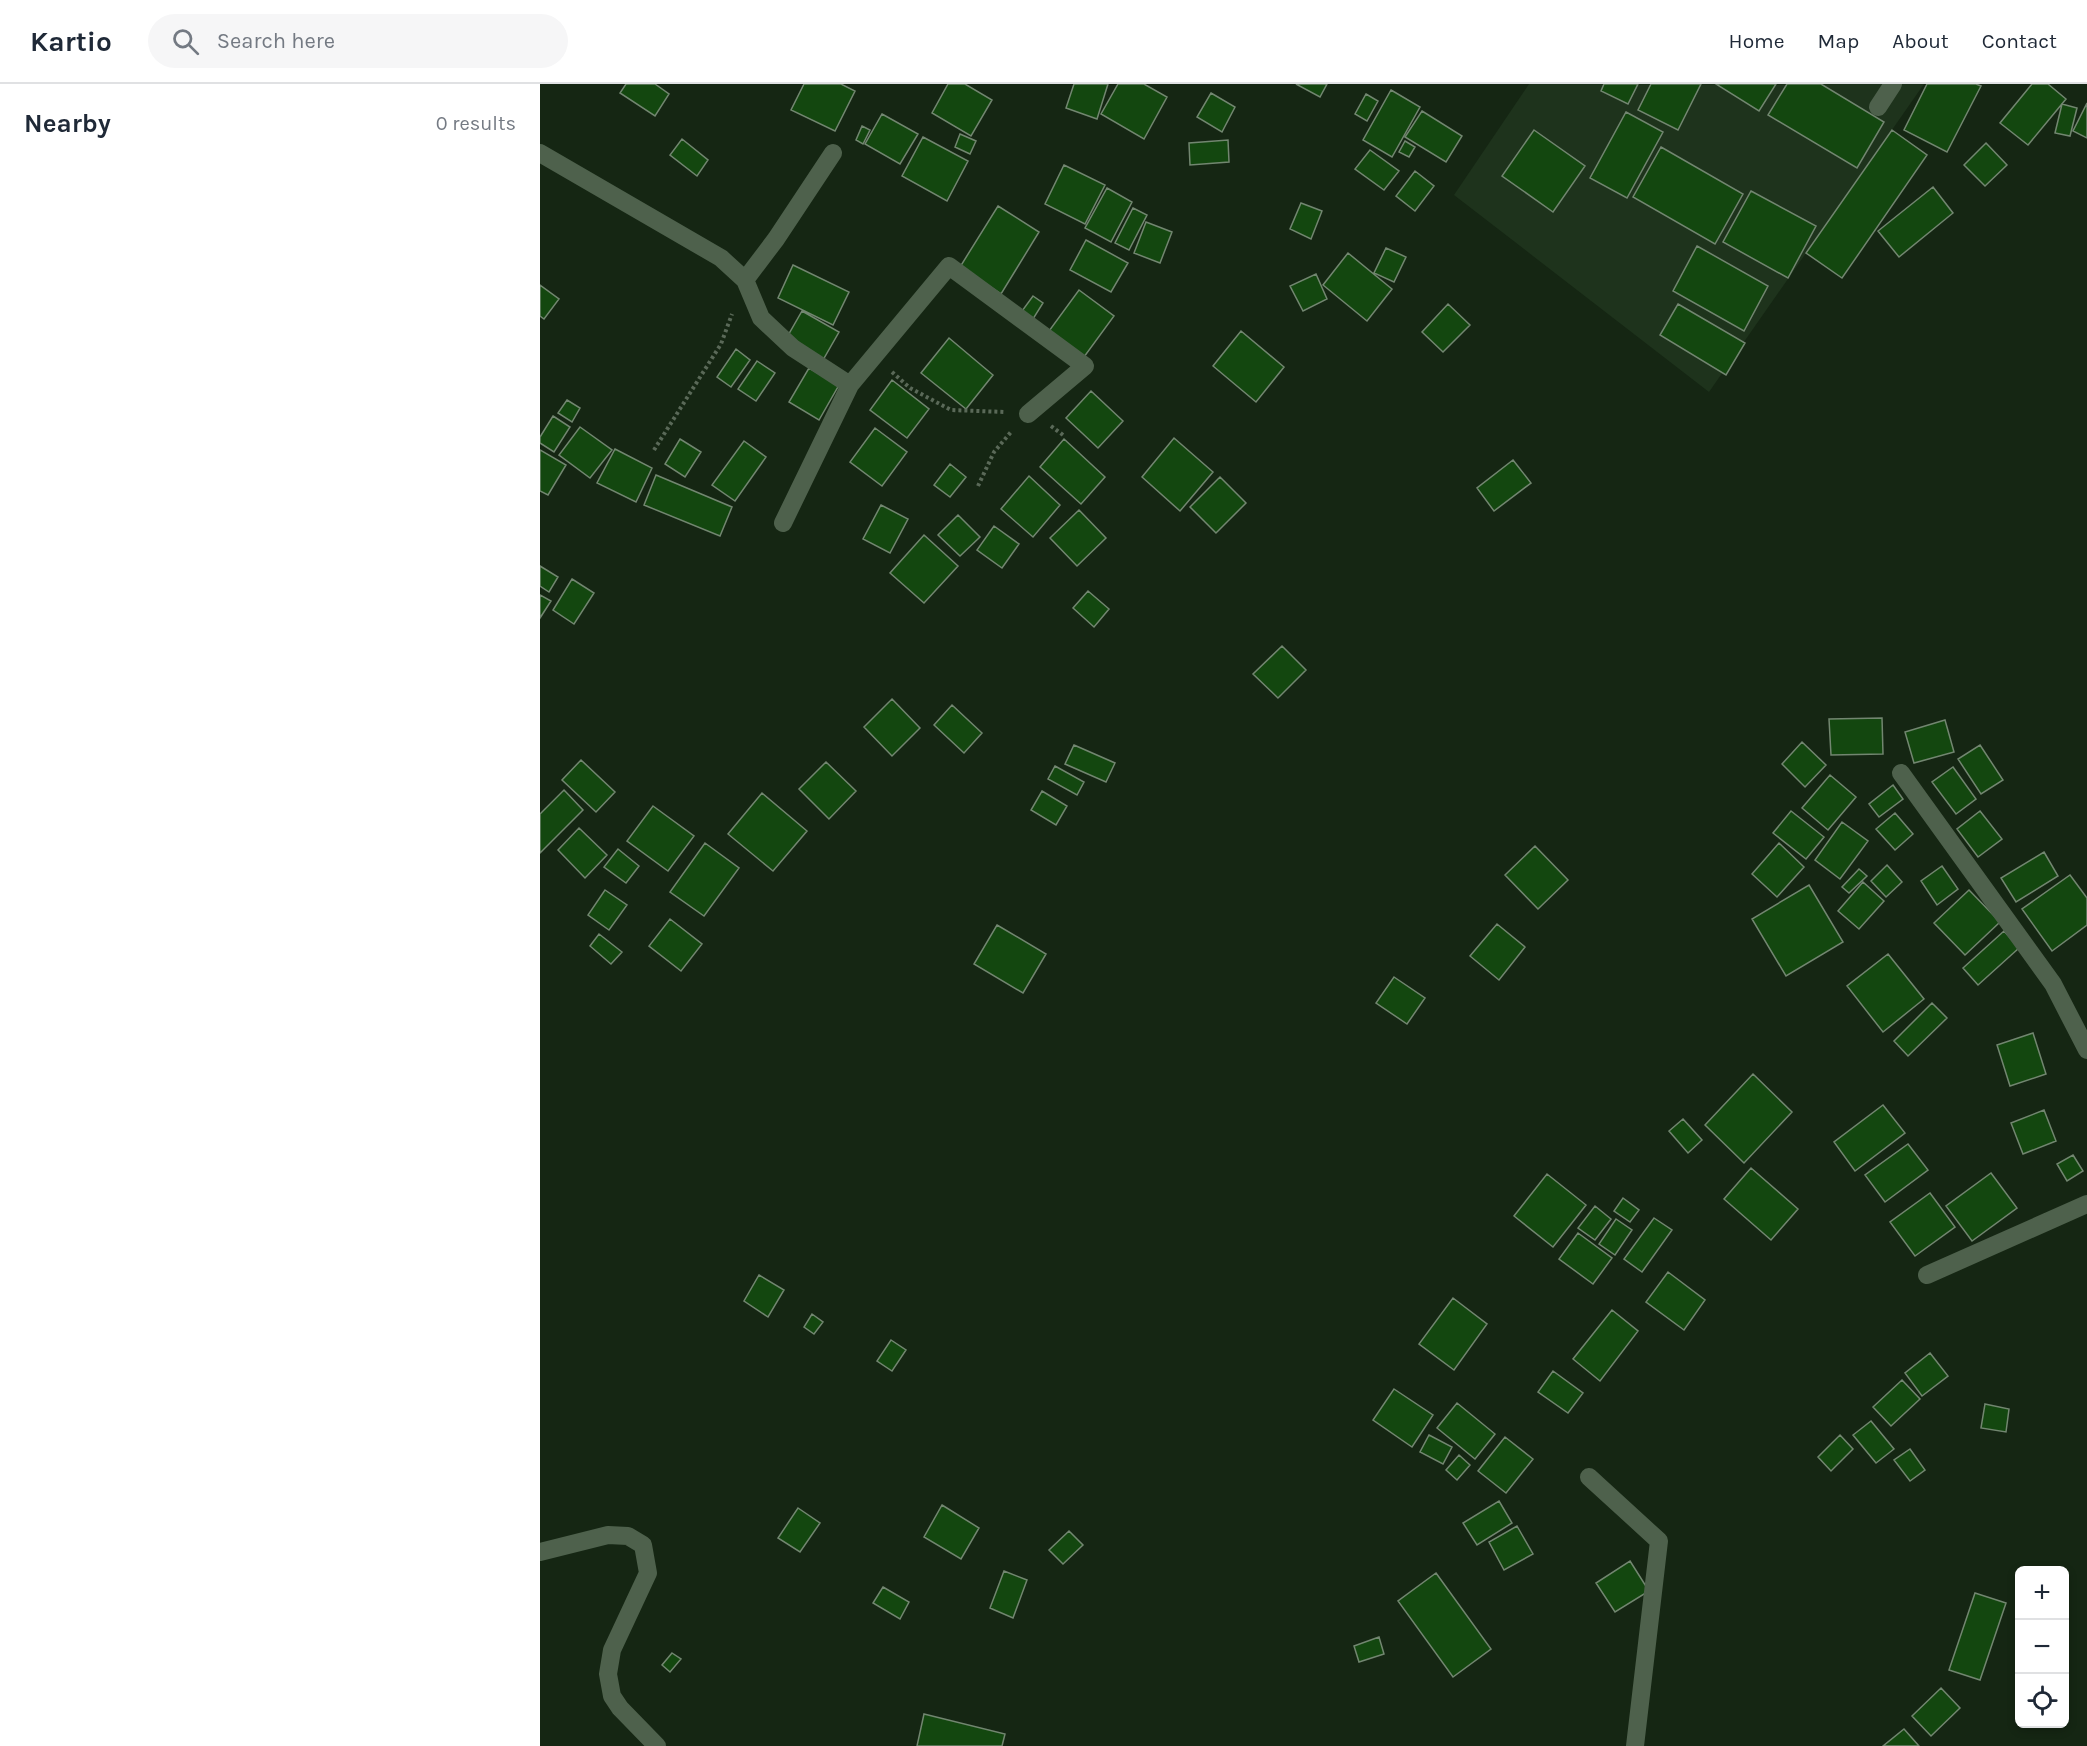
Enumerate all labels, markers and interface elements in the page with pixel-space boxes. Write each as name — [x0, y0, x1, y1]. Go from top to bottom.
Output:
search box — [148, 14, 568, 68]
text: Kartio — [30, 25, 112, 58]
icon: search — [169, 25, 202, 58]
text: Search here — [217, 28, 335, 54]
text: Home — [1729, 29, 1785, 53]
text: Map — [1818, 29, 1859, 53]
text: About — [1892, 29, 1949, 53]
text: Contact — [1982, 29, 2057, 53]
text: Nearby — [24, 108, 111, 139]
text: 0 results — [436, 112, 516, 135]
map controls — [2015, 1566, 2069, 1728]
button: + — [2015, 1566, 2069, 1620]
button: − — [2015, 1620, 2069, 1674]
button: locate — [2015, 1674, 2069, 1728]

